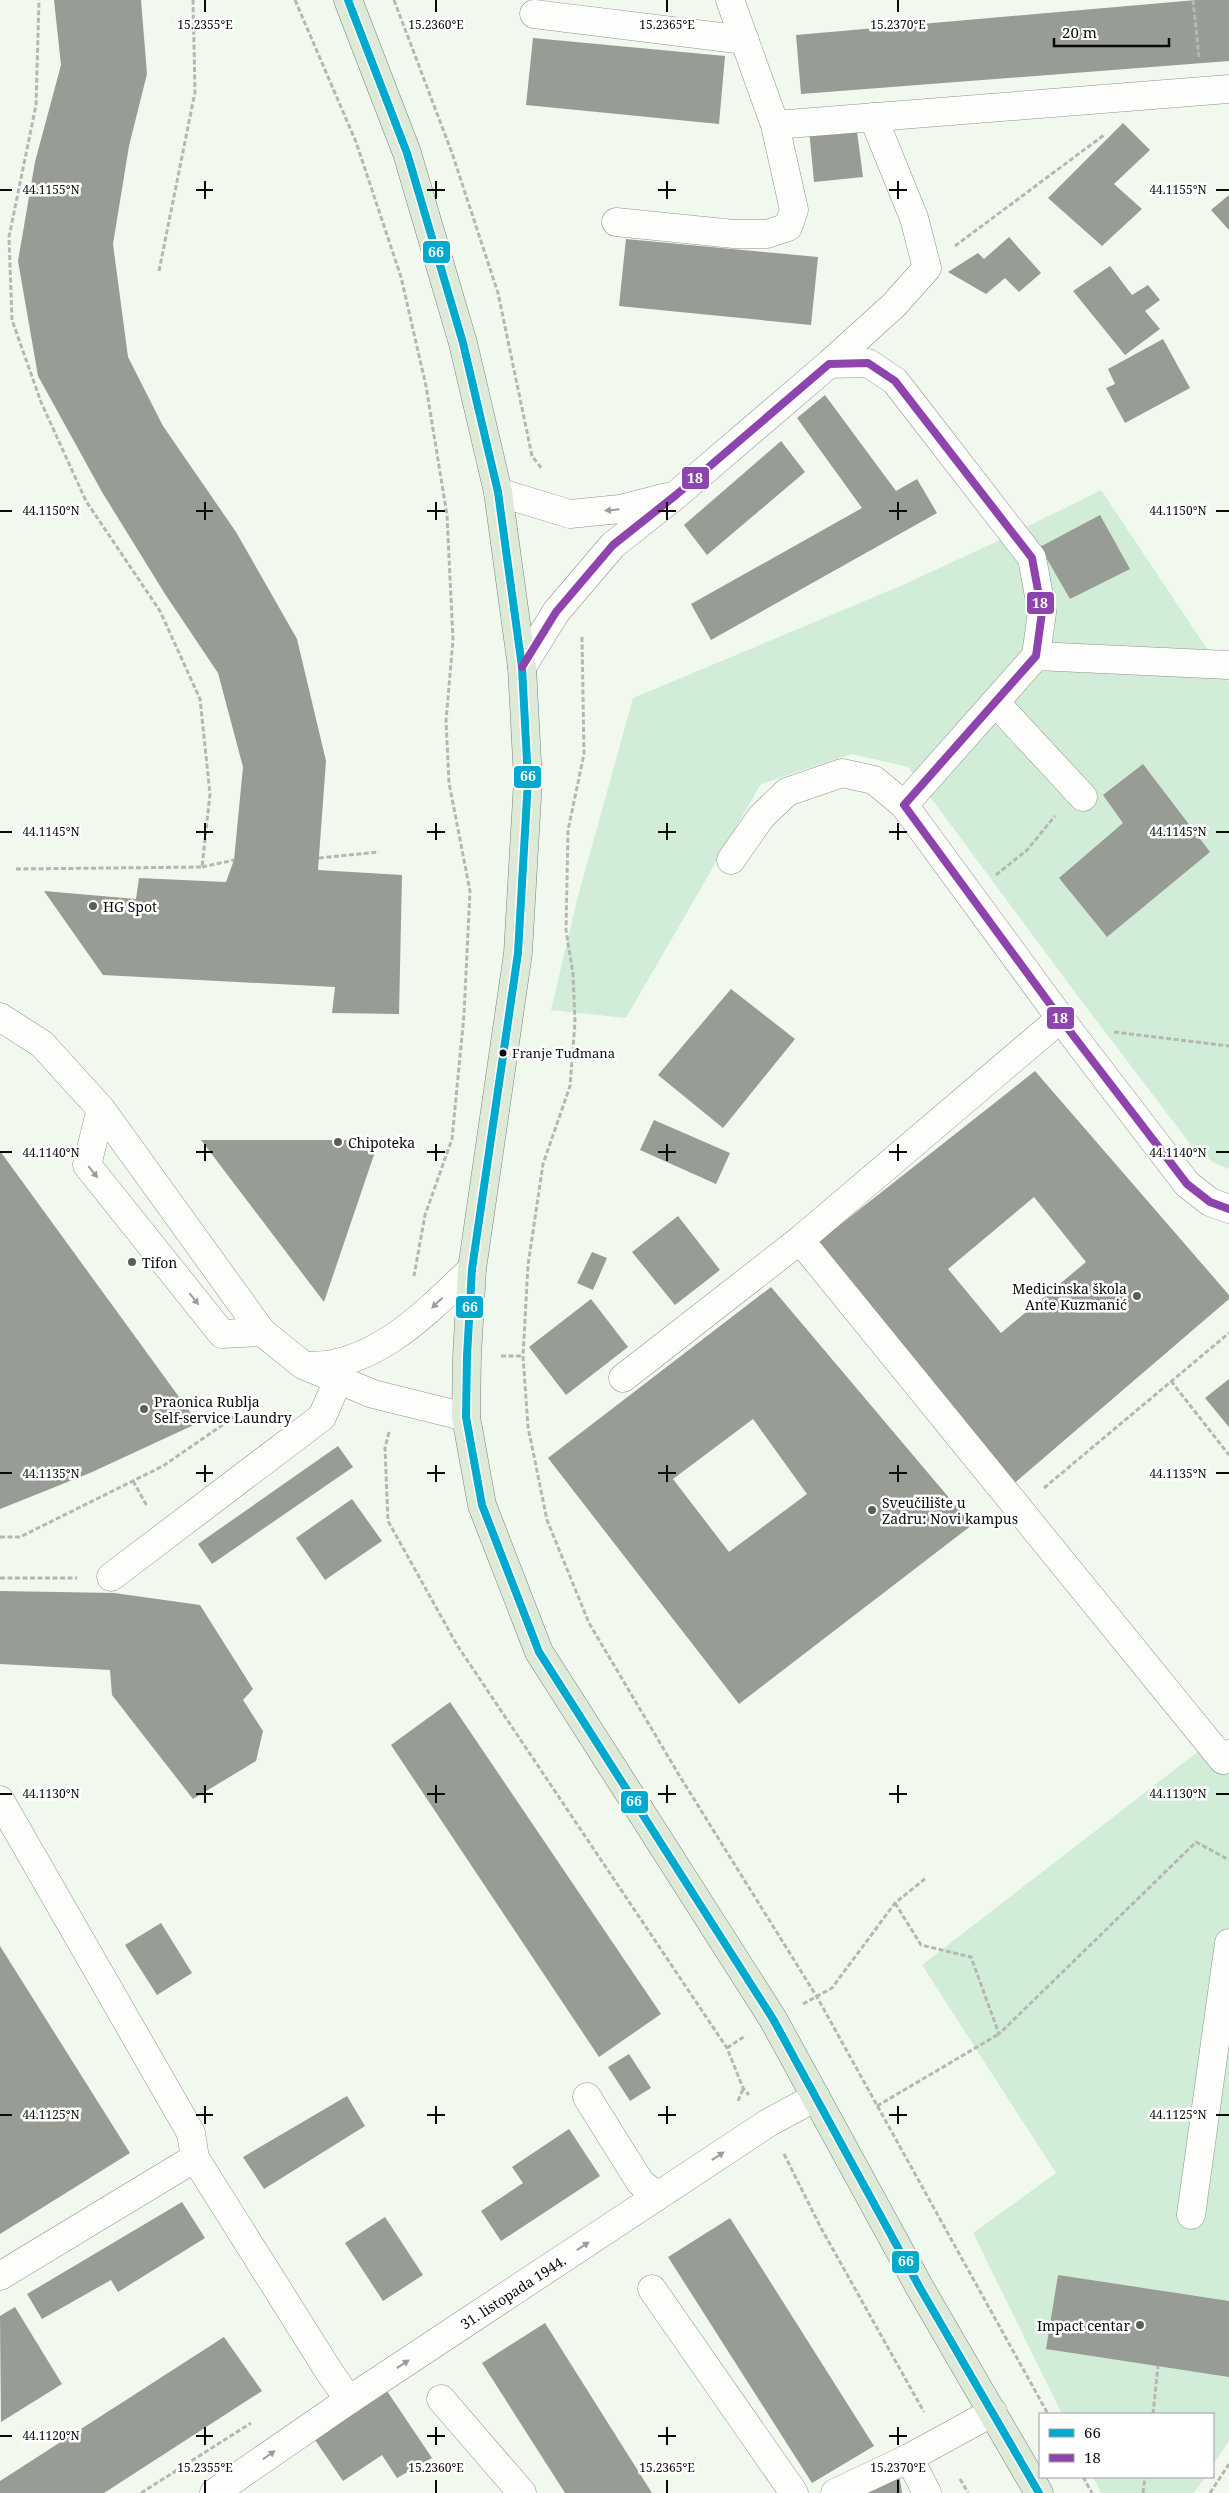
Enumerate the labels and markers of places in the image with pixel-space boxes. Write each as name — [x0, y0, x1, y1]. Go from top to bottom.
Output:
place label: HG Spot — [103, 897, 157, 916]
marker: HG Spot — [87, 900, 99, 912]
place label: Franje Tuđmana — [512, 1044, 615, 1062]
marker: Franje Tuđmana — [498, 1048, 508, 1058]
place label: Chipoteka — [348, 1133, 415, 1152]
marker: Chipoteka — [332, 1136, 344, 1148]
place label: Tifon — [142, 1253, 177, 1272]
marker: Tifon — [126, 1256, 138, 1268]
place label: Medicinska škola Ante Kuzmanić — [1012, 1279, 1127, 1314]
marker: Medicinska škola Ante Kuzmanić — [1131, 1290, 1143, 1302]
place label: Praonica Rublja Self-service Laundry — [154, 1392, 292, 1427]
marker: Praonica Rublja Self-service Laundry — [138, 1403, 150, 1415]
place label: Sveučilište u Zadru: Novi kampus — [882, 1493, 1018, 1528]
marker: Sveučilište u Zadru: Novi kampus — [866, 1504, 878, 1516]
place label: Impact centar — [1037, 2316, 1130, 2335]
marker: Impact centar — [1134, 2319, 1146, 2331]

